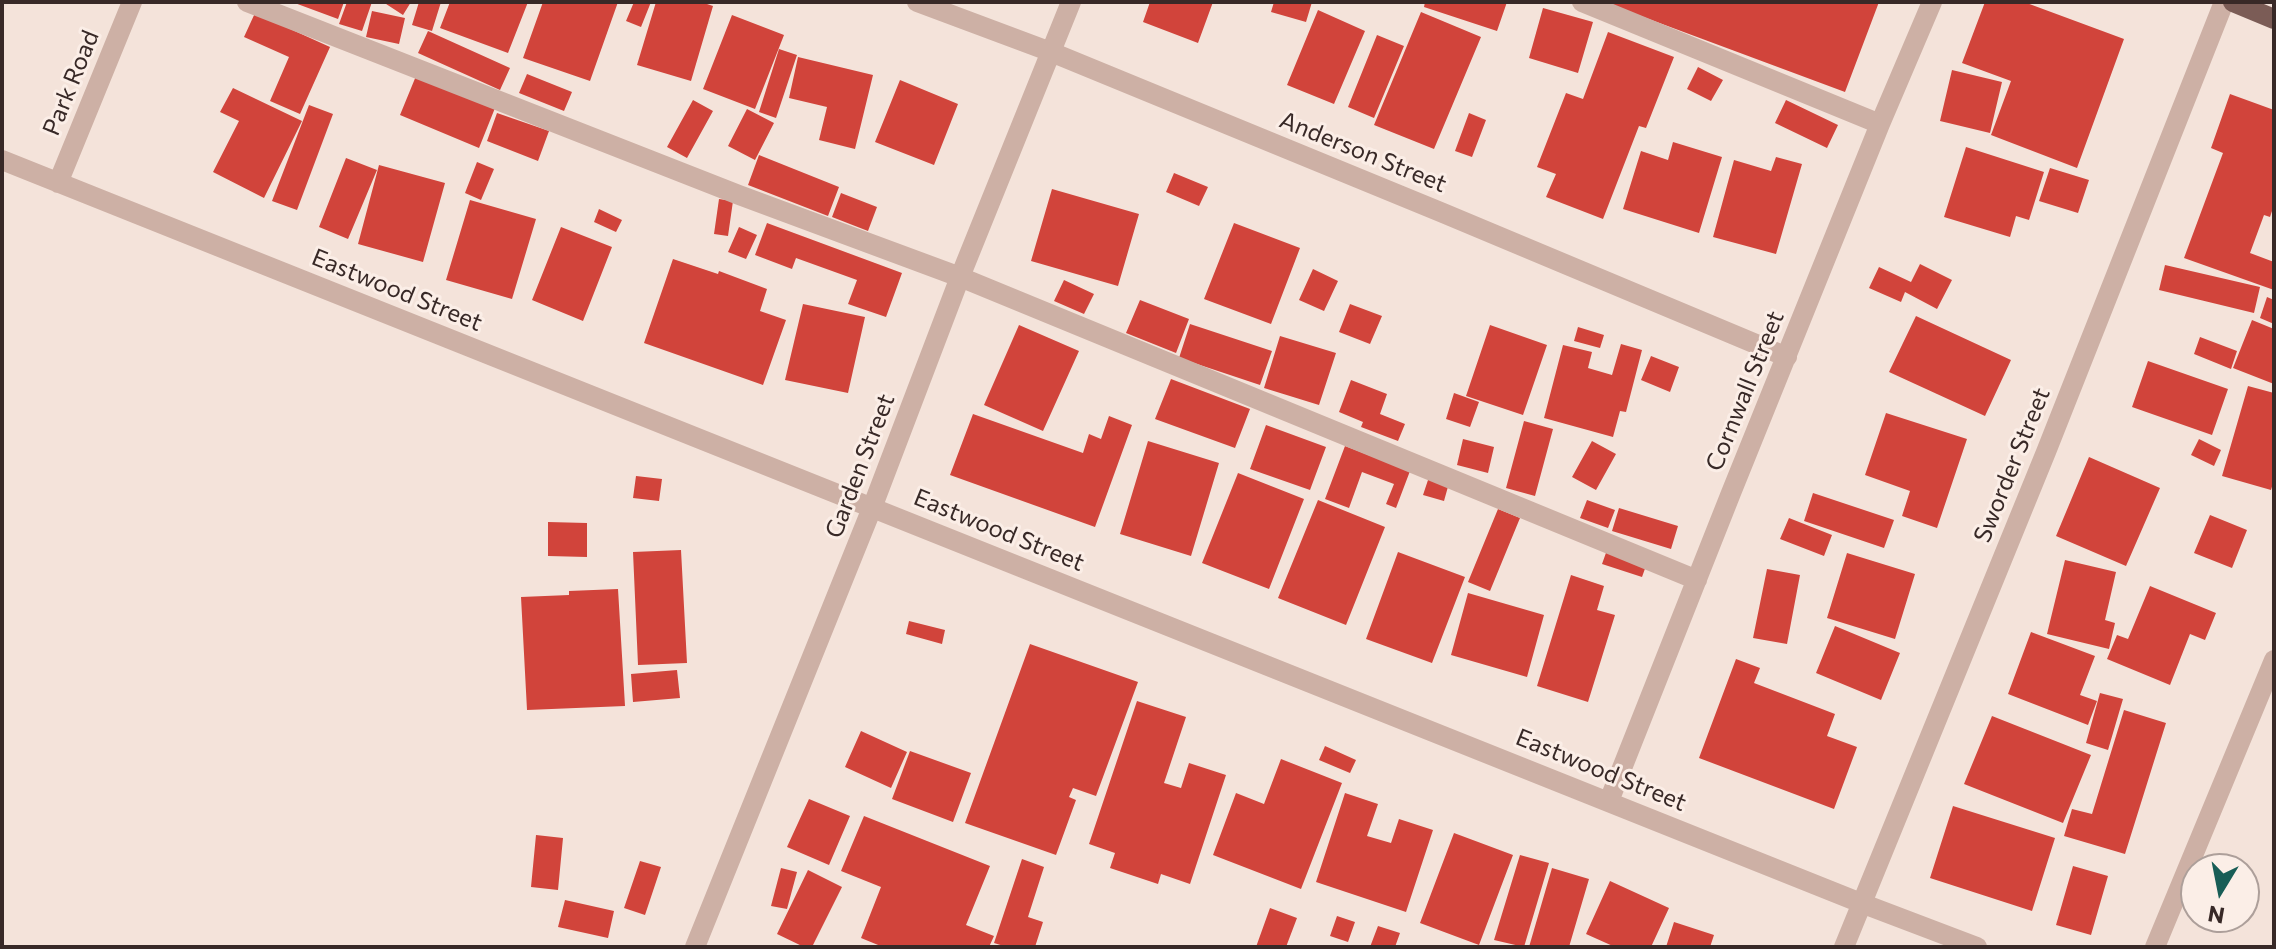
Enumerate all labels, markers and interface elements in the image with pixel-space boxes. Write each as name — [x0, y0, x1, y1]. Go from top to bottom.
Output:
street label: Park Road — [37, 26, 105, 140]
street label: Anderson Street — [1275, 105, 1451, 199]
street label: Eastwood Street — [308, 243, 486, 337]
street label: Cornwall Street — [1700, 307, 1790, 475]
street label: Sworder Street — [1968, 383, 2056, 547]
street label: Garden Street — [819, 390, 901, 542]
street label: Eastwood Street — [910, 483, 1088, 577]
street label: Eastwood Street — [1512, 723, 1690, 817]
north arrow — [2180, 853, 2260, 933]
text: N — [2206, 900, 2227, 930]

